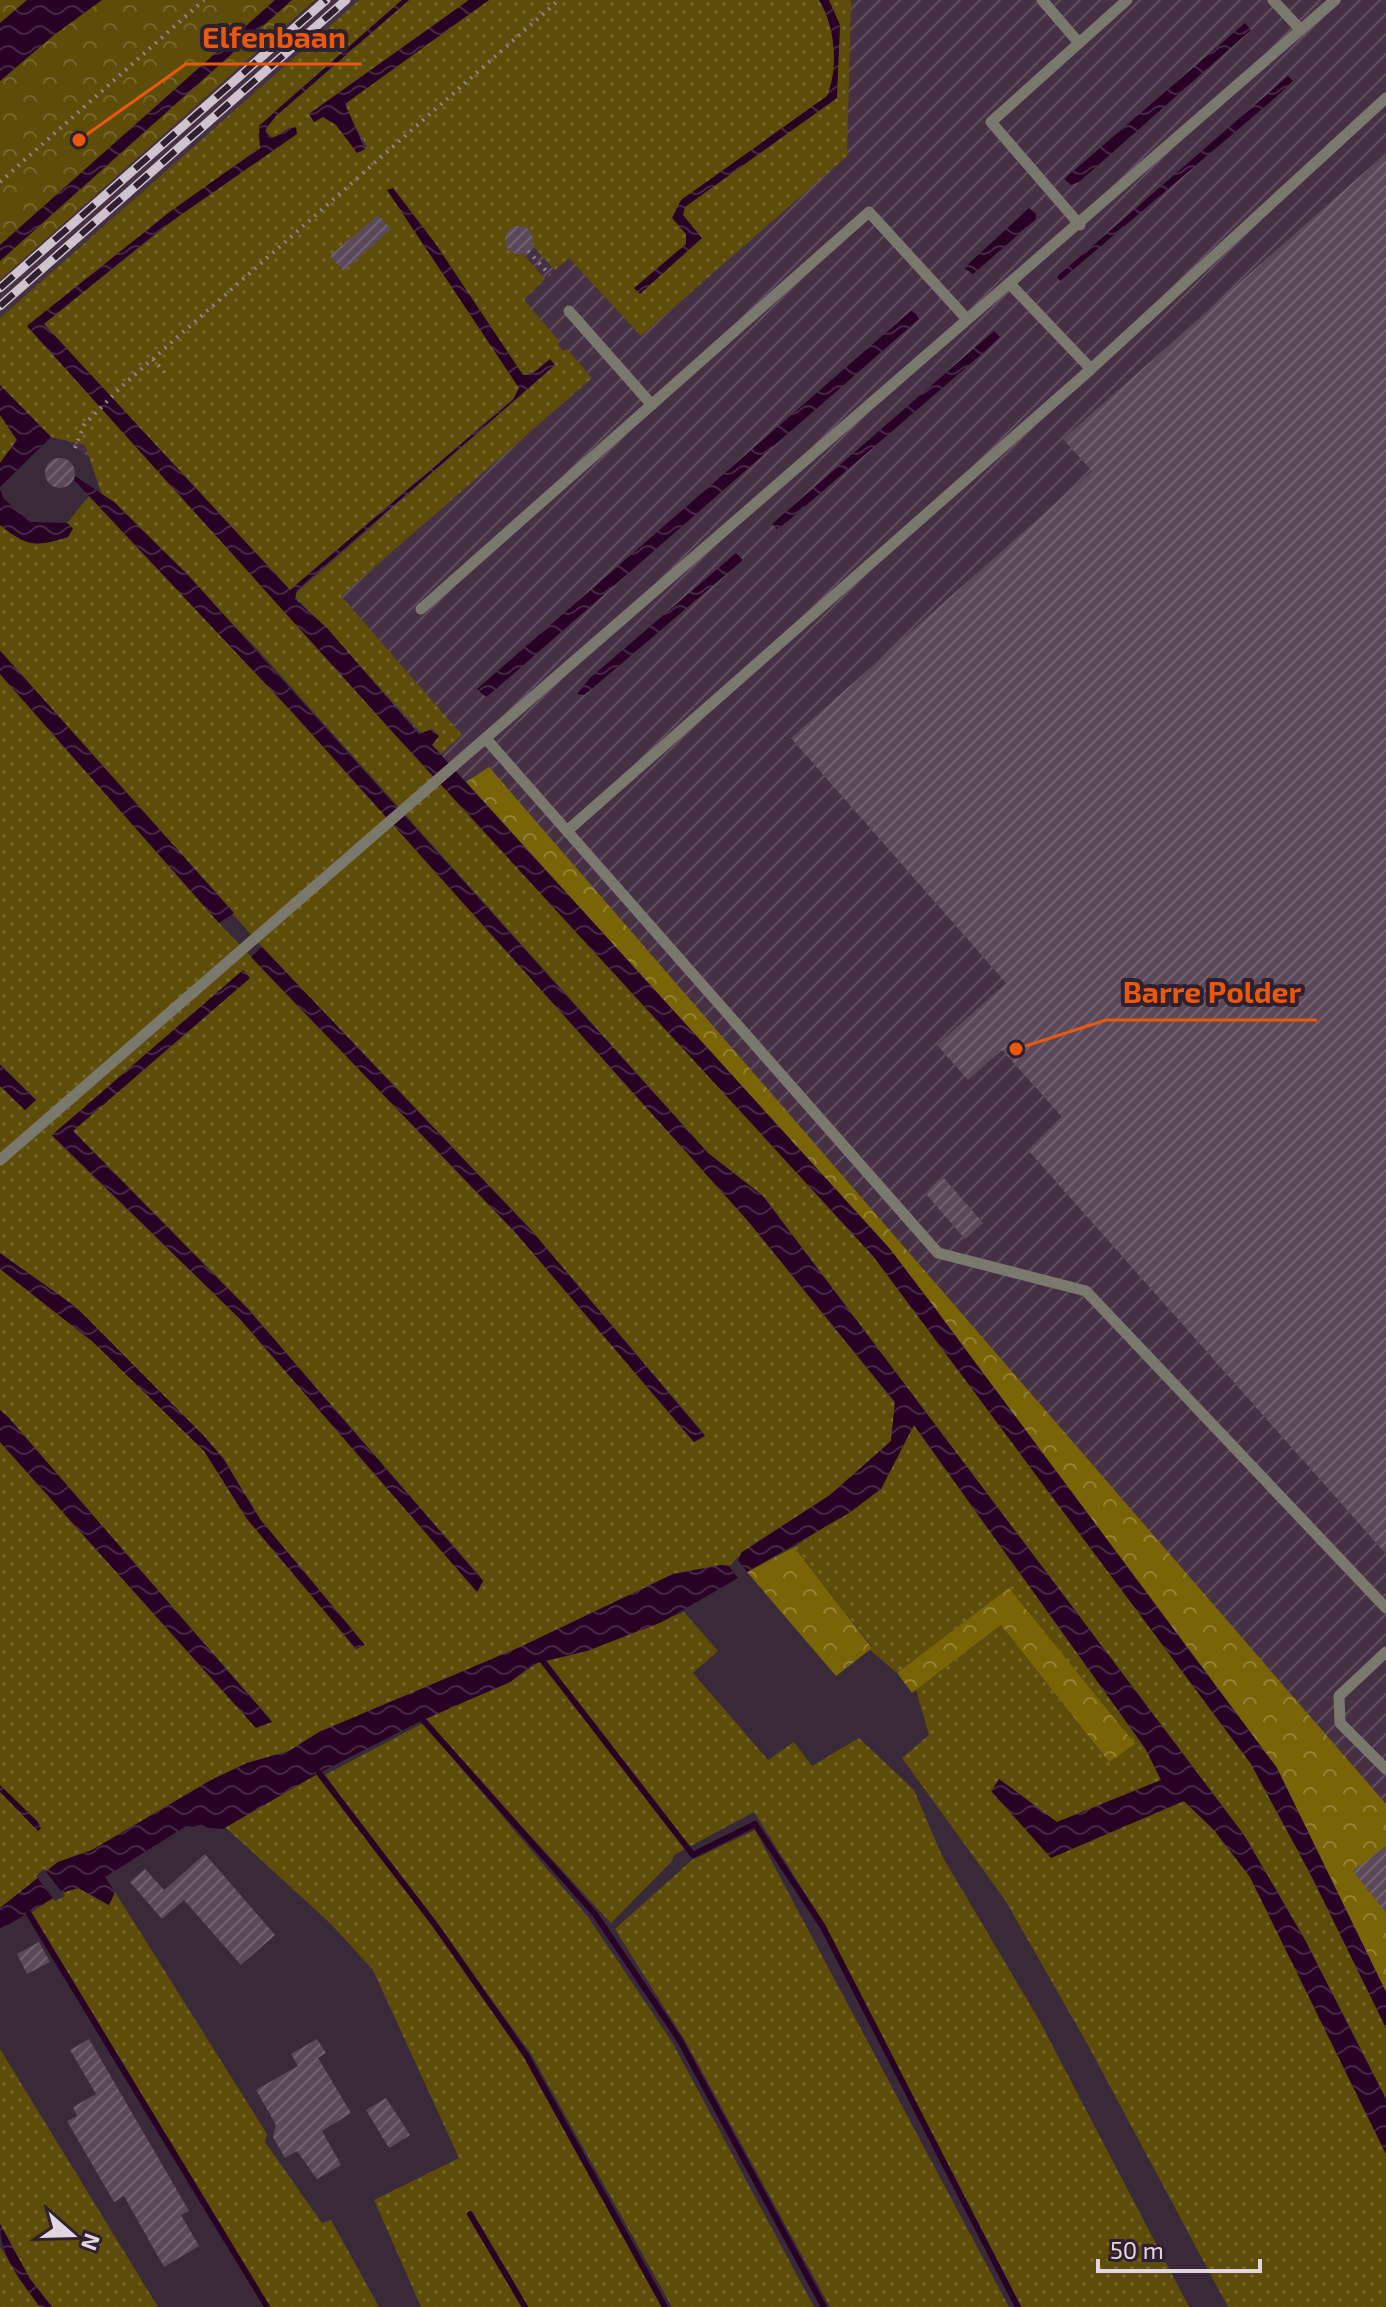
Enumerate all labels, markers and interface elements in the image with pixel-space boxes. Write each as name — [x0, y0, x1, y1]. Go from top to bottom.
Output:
callout: Elfenbaan — [186, 10, 362, 64]
text: Elfenbaan — [202, 18, 346, 54]
callout: Barre Polder — [1106, 966, 1317, 1020]
text: Barre Polder — [1123, 973, 1302, 1009]
north arrow — [32, 2195, 112, 2275]
scale bar — [1098, 2223, 1260, 2273]
text: N — [77, 2230, 107, 2254]
text: 50 m — [1110, 2235, 1164, 2264]

